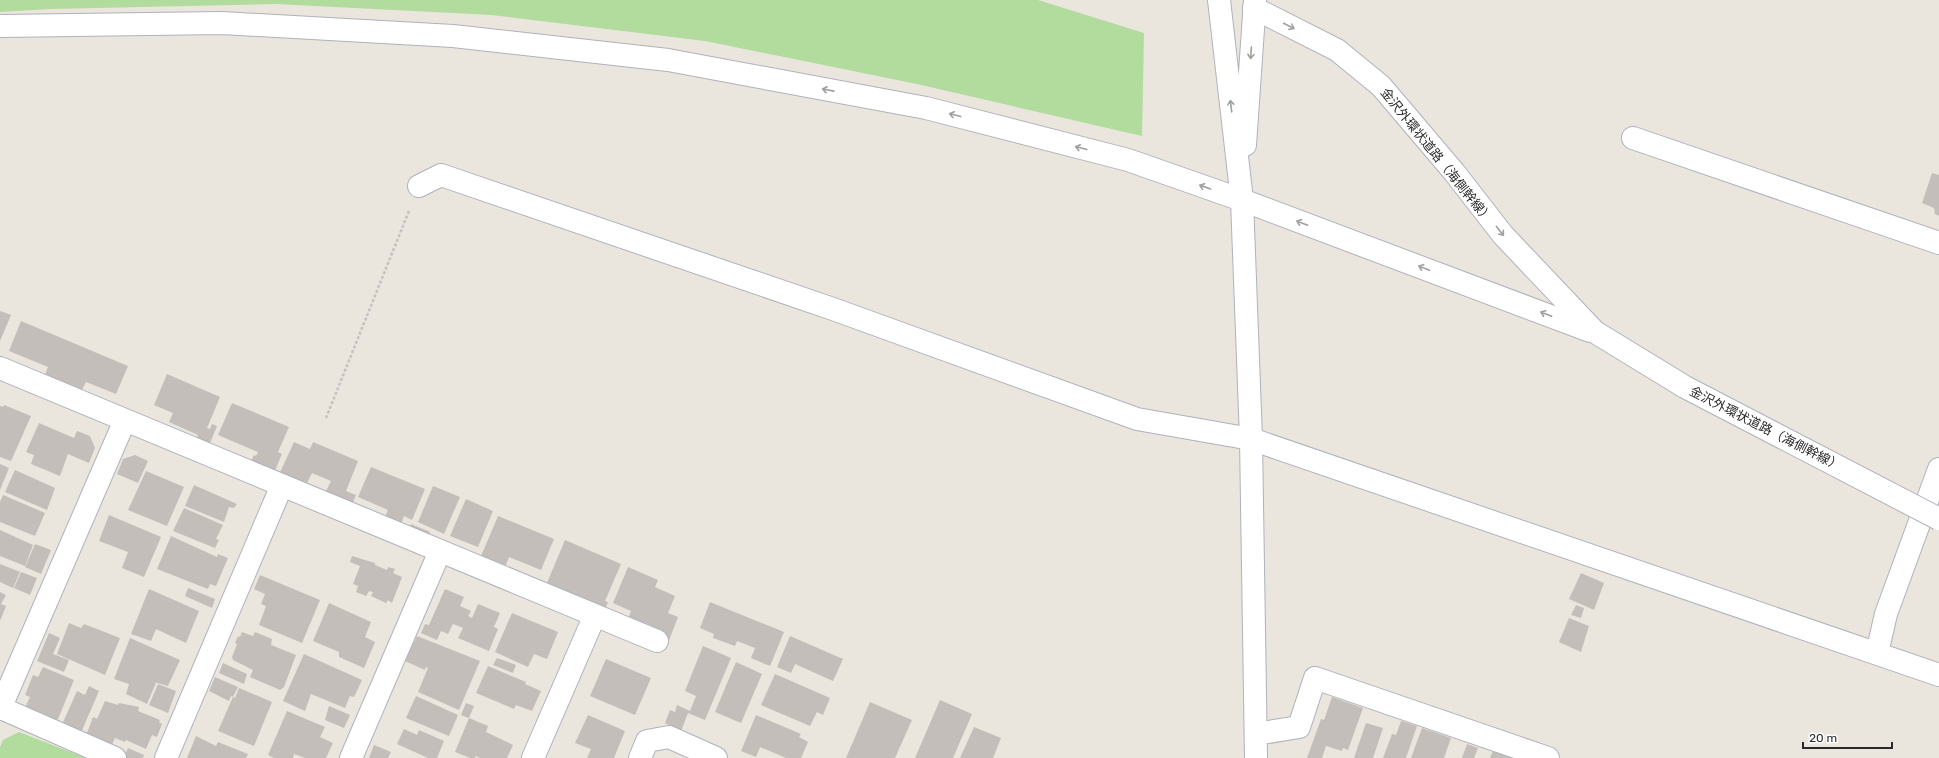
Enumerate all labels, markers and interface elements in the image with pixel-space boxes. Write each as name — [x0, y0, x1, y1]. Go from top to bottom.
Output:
one-way arrow — [1283, 22, 1295, 30]
one-way arrow — [1248, 46, 1255, 59]
one-way arrow — [822, 85, 835, 93]
street label: 金沢外環状道路（海側幹線） — [1378, 85, 1496, 226]
one-way arrow — [1227, 100, 1234, 113]
one-way arrow — [949, 111, 962, 119]
one-way arrow — [1075, 143, 1088, 151]
one-way arrow — [1198, 183, 1211, 190]
one-way arrow — [1297, 218, 1309, 226]
one-way arrow — [1496, 225, 1504, 236]
one-way arrow — [1418, 264, 1430, 272]
one-way arrow — [1540, 309, 1552, 317]
street label: 金沢外環状道路（海側幹線） — [1687, 383, 1844, 473]
scale bar — [1803, 724, 1892, 750]
text: 20 m — [1809, 731, 1837, 745]

